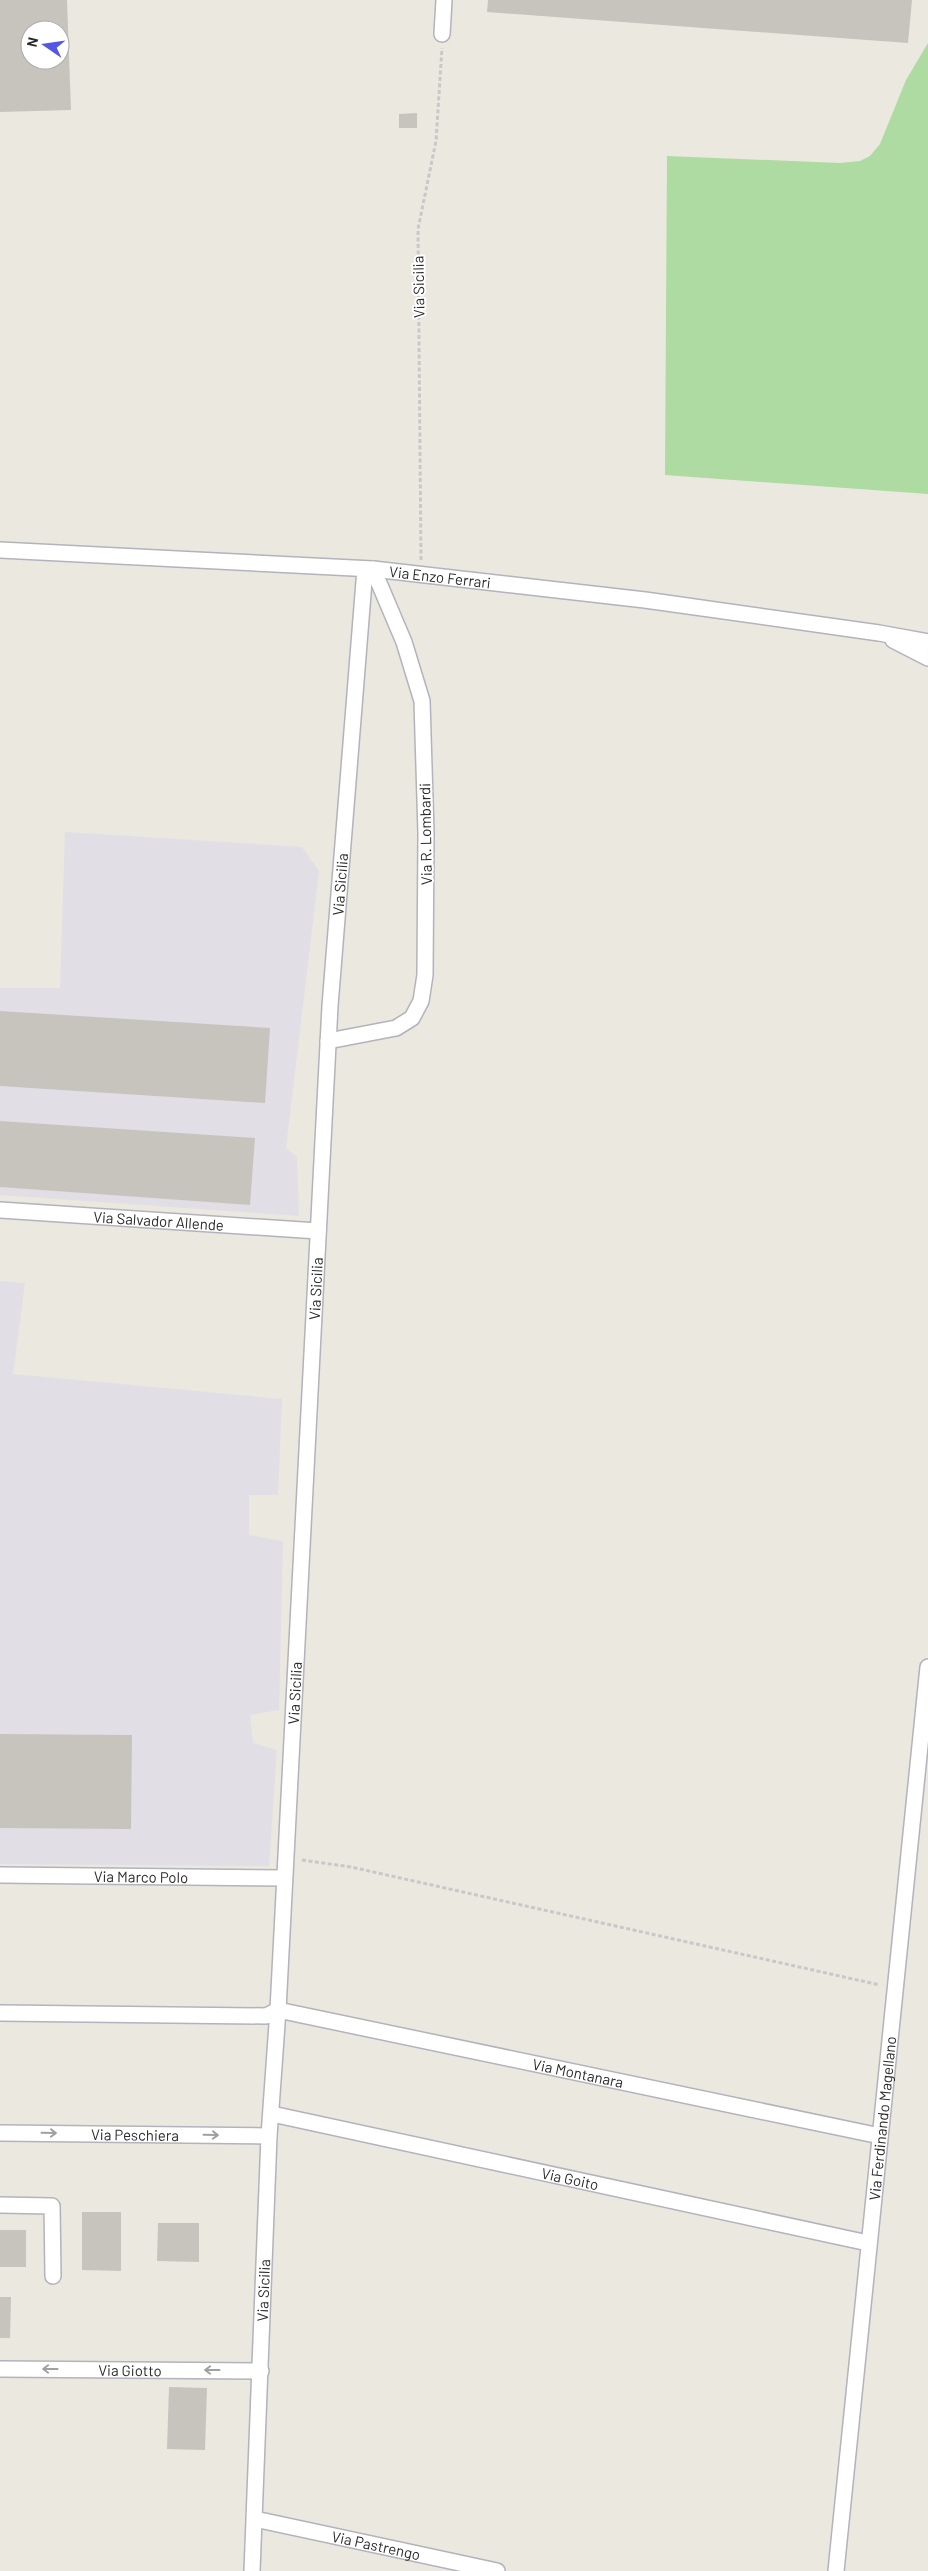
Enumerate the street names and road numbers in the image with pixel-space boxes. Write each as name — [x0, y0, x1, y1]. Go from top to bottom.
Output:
street label: Via Sicilia — [408, 256, 428, 318]
street label: Via Enzo Ferrari — [388, 562, 492, 591]
street label: Via R. Lombardi — [415, 783, 435, 885]
street label: Via Sicilia — [328, 852, 351, 916]
street label: Via Salvador Allende — [93, 1207, 225, 1234]
street label: Via Sicilia — [305, 1257, 326, 1320]
street label: Via Sicilia — [284, 1661, 305, 1725]
street label: Via Marco Polo — [94, 1867, 188, 1886]
street label: Via Ferdinando Magellano — [865, 2035, 899, 2201]
street label: Via Montanara — [531, 2055, 625, 2091]
street label: Via Peschiera — [91, 2125, 179, 2144]
street label: Via Goito — [540, 2164, 600, 2193]
street label: Via Sicilia — [253, 2259, 273, 2322]
street label: Via Giotto — [98, 2361, 162, 2379]
street label: Via Pastrengo — [330, 2527, 422, 2563]

